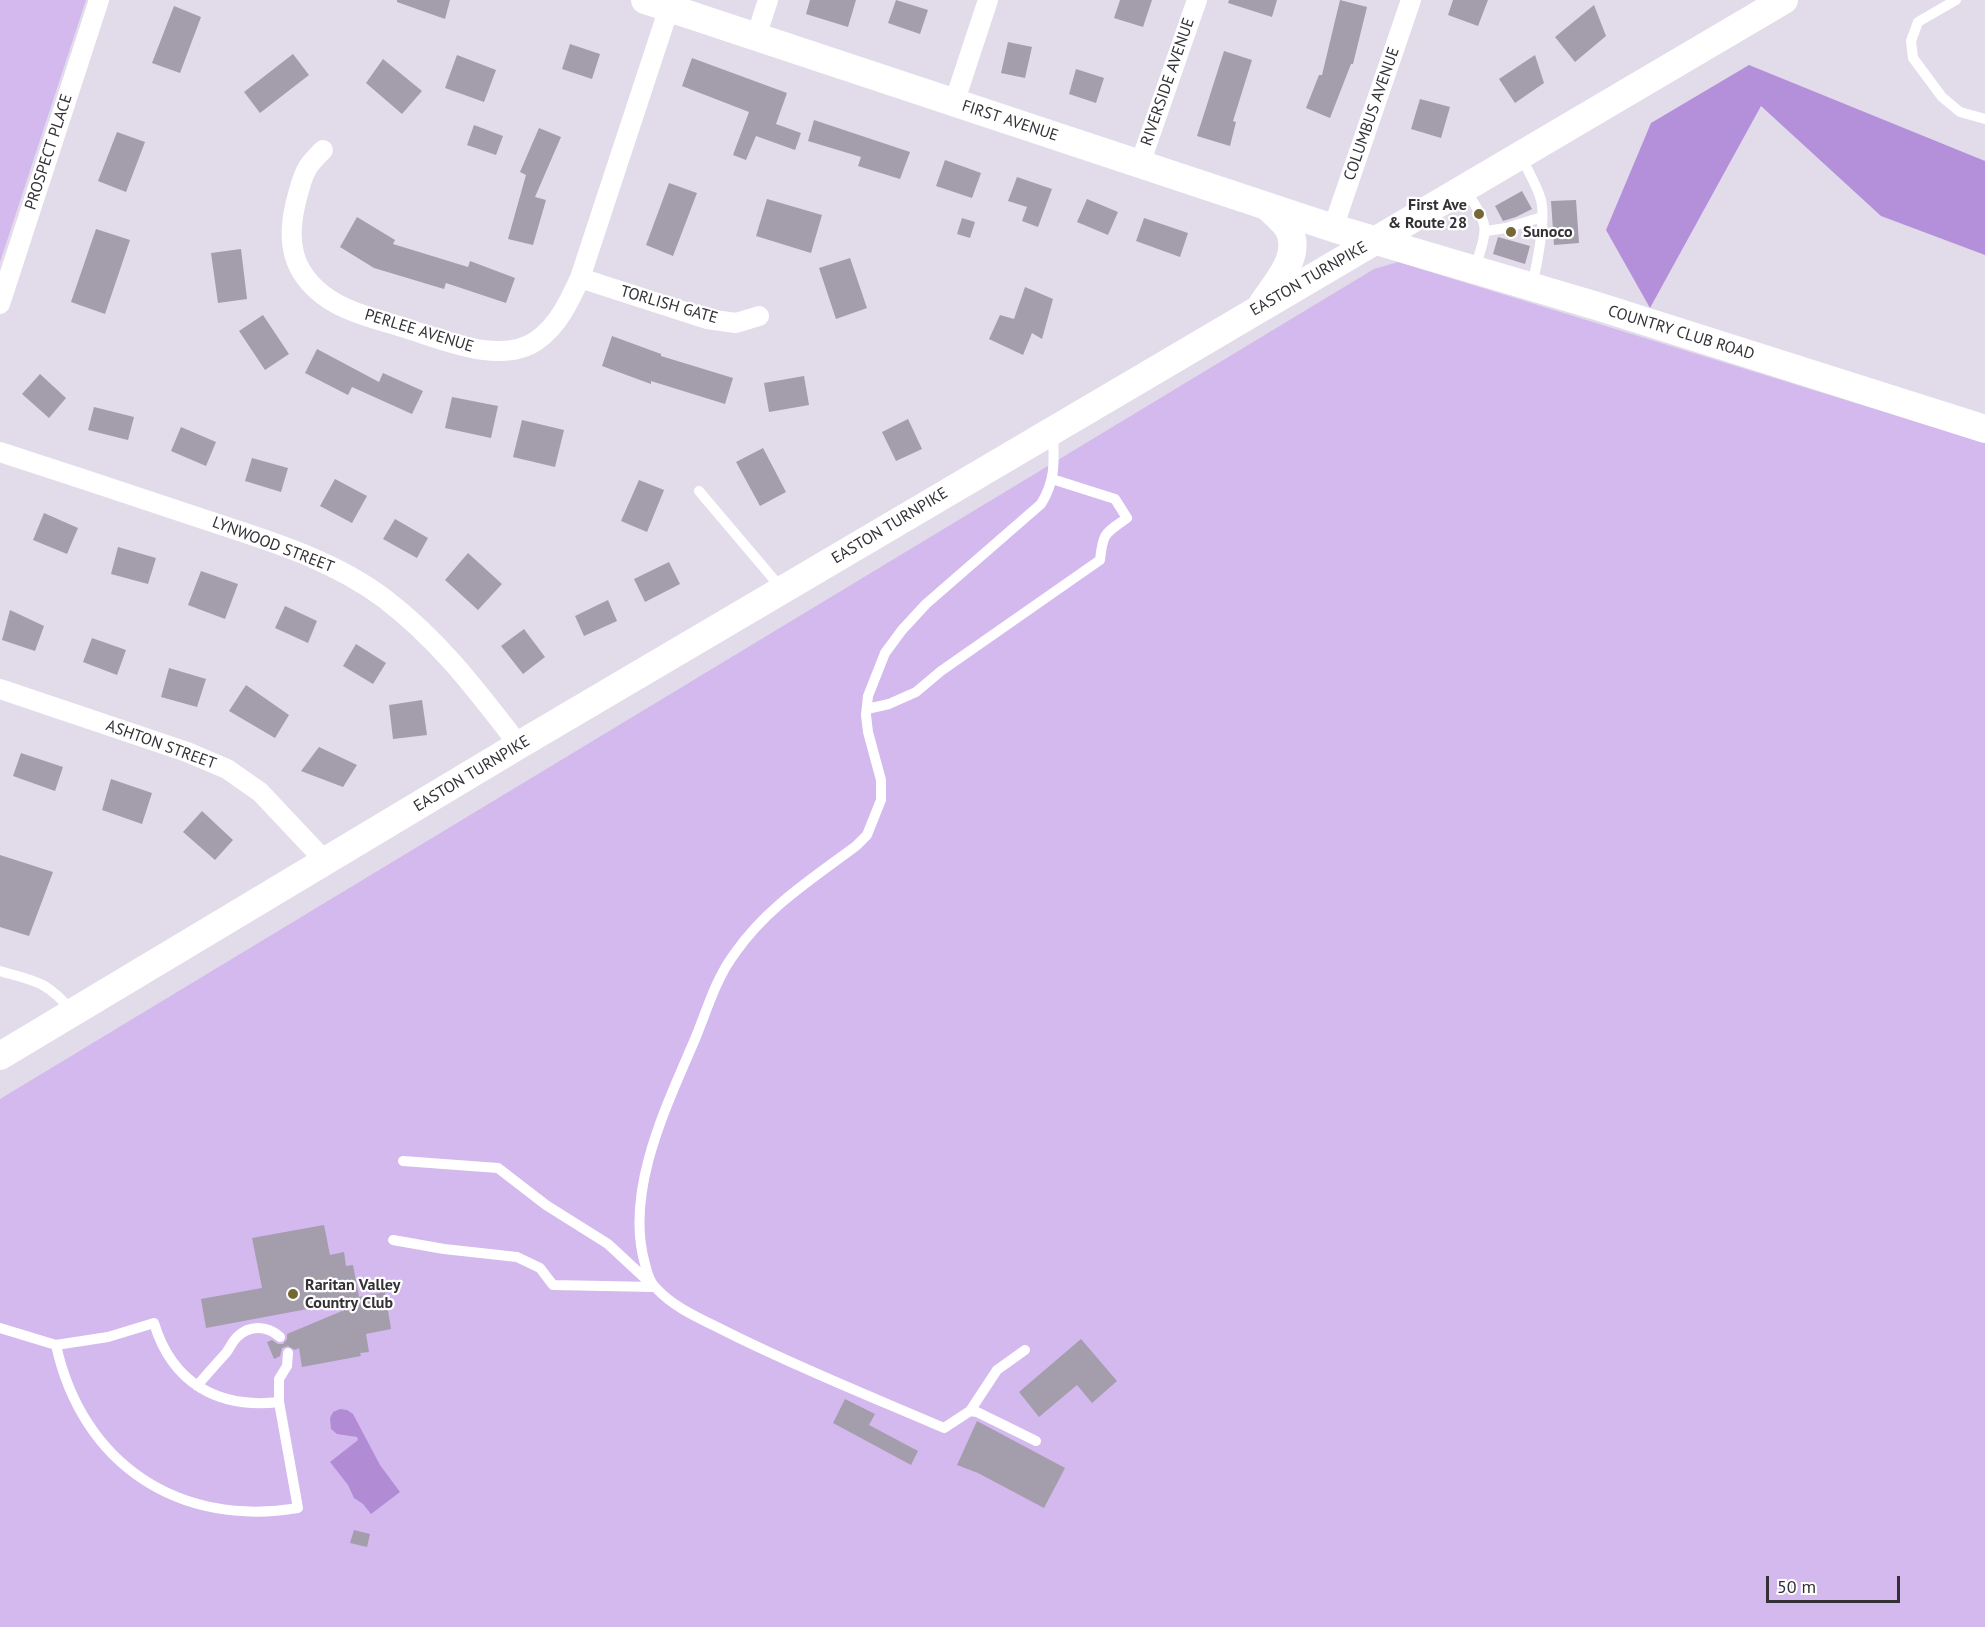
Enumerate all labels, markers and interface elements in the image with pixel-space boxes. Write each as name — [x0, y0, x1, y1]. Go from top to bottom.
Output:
street label: RIVERSIDE AVENUE — [1137, 16, 1199, 148]
street label: COLUMBUS AVENUE — [1340, 45, 1404, 183]
street label: PROSPECT PLACE — [21, 92, 77, 212]
street label: FIRST AVENUE — [959, 96, 1061, 146]
place label: First Ave & Route 28 — [1388, 195, 1467, 233]
marker: First Ave & Route 28 — [1472, 207, 1486, 221]
place label: Sunoco — [1523, 222, 1573, 242]
marker: Sunoco — [1504, 225, 1518, 239]
street label: EASTON TURNPIKE — [1247, 238, 1371, 320]
street label: TORLISH GATE — [618, 282, 720, 328]
street label: COUNTRY CLUB ROAD — [1605, 302, 1757, 364]
street label: PERLEE AVENUE — [362, 305, 476, 357]
street label: EASTON TURNPIKE — [828, 484, 952, 568]
street label: LYNWOOD STREET — [209, 513, 337, 577]
street label: ASHTON STREET — [103, 716, 219, 774]
street label: EASTON TURNPIKE — [410, 732, 534, 816]
place label: Raritan Valley Country Club — [305, 1275, 400, 1313]
marker: Raritan Valley Country Club — [286, 1287, 300, 1301]
scale bar — [1769, 1564, 1902, 1602]
text: 50 m — [1777, 1575, 1816, 1598]

